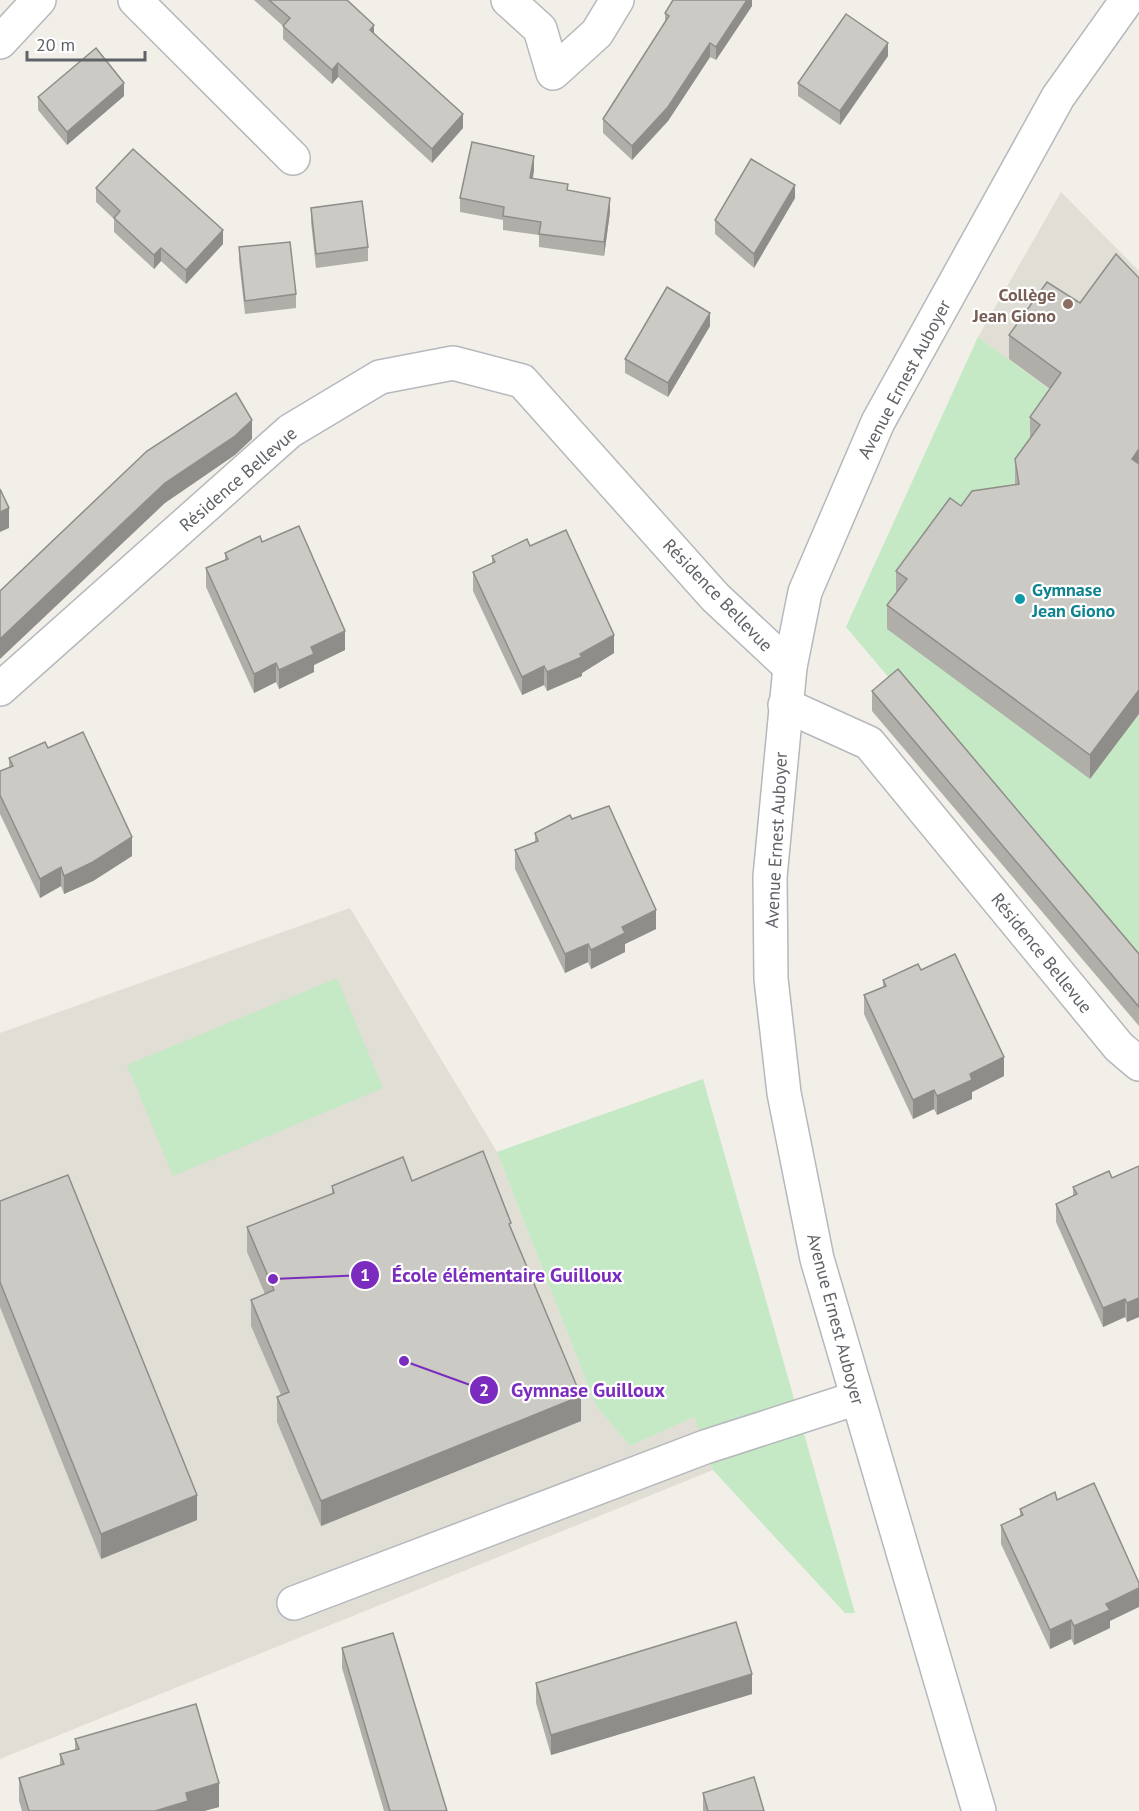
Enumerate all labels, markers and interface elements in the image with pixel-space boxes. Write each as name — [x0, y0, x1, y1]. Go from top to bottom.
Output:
scale bar — [27, 24, 146, 62]
text: 20 m — [36, 33, 75, 56]
place label: Collège Jean Giono — [972, 283, 1056, 327]
street label: Avenue Ernest Auboyer — [852, 296, 956, 462]
marker: Collège Jean Giono — [1061, 297, 1075, 311]
street label: Résidence Bellevue — [175, 422, 301, 536]
street label: Résidence Bellevue — [658, 534, 778, 656]
place label: Gymnase Jean Giono — [1031, 578, 1115, 622]
marker: Gymnase Jean Giono — [1013, 592, 1027, 606]
street label: Avenue Ernest Auboyer — [760, 751, 792, 929]
street label: Résidence Bellevue — [986, 888, 1098, 1018]
street label: Avenue Ernest Auboyer — [802, 1231, 870, 1407]
callout: École élémentaire Guilloux — [350, 1256, 634, 1294]
text: École élémentaire Guilloux — [392, 1262, 623, 1288]
text: 1 — [360, 1263, 370, 1286]
callout: Gymnase Guilloux — [469, 1371, 677, 1409]
text: Gymnase Guilloux — [511, 1377, 666, 1403]
text: 2 — [479, 1378, 489, 1401]

